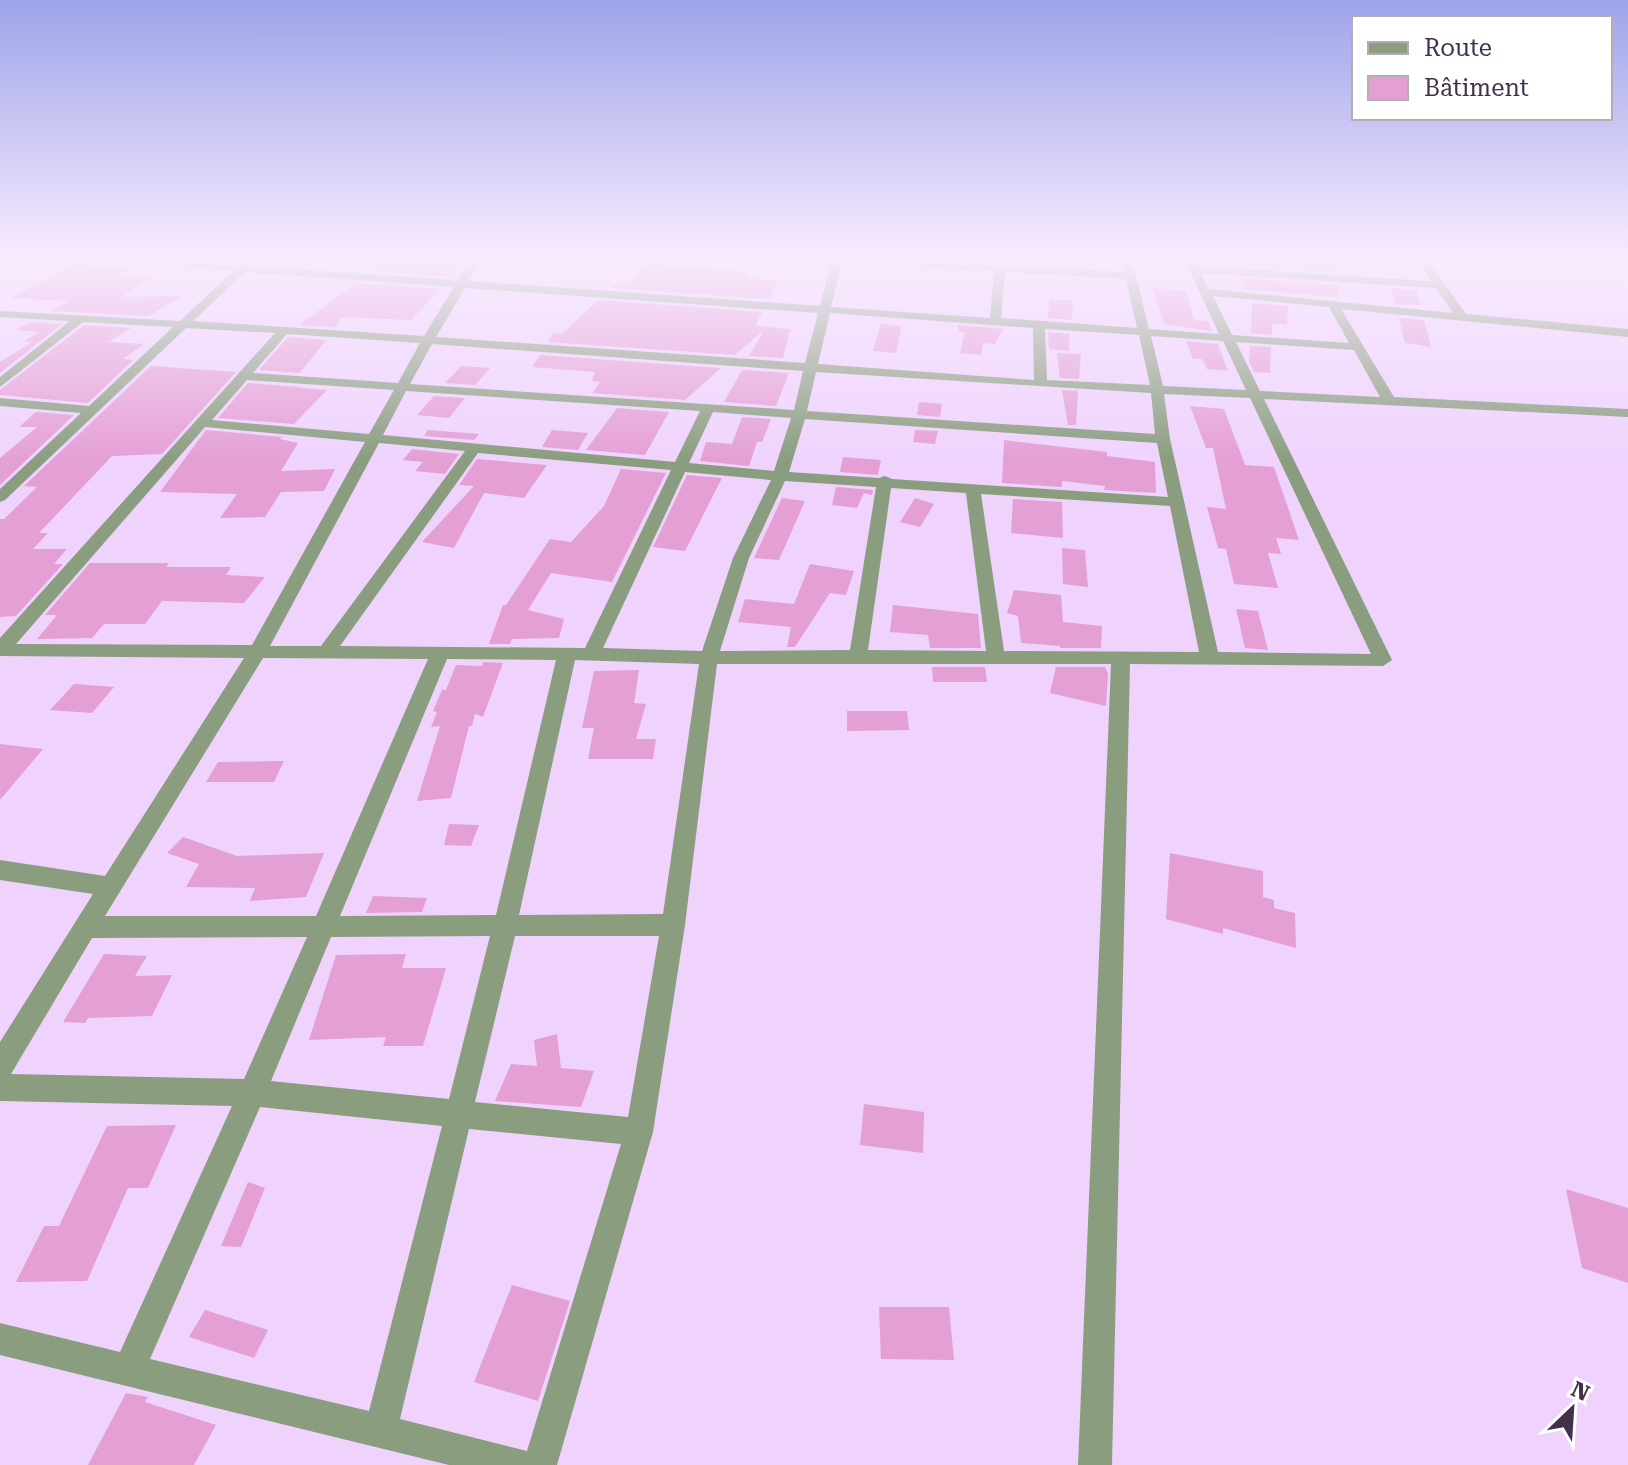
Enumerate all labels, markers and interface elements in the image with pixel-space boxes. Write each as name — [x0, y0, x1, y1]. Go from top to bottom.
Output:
legend — [1352, 16, 1612, 120]
text: Route — [1424, 34, 1492, 62]
text: Bâtiment — [1424, 74, 1529, 102]
north arrow — [1532, 1369, 1612, 1449]
text: N — [1567, 1376, 1593, 1406]

